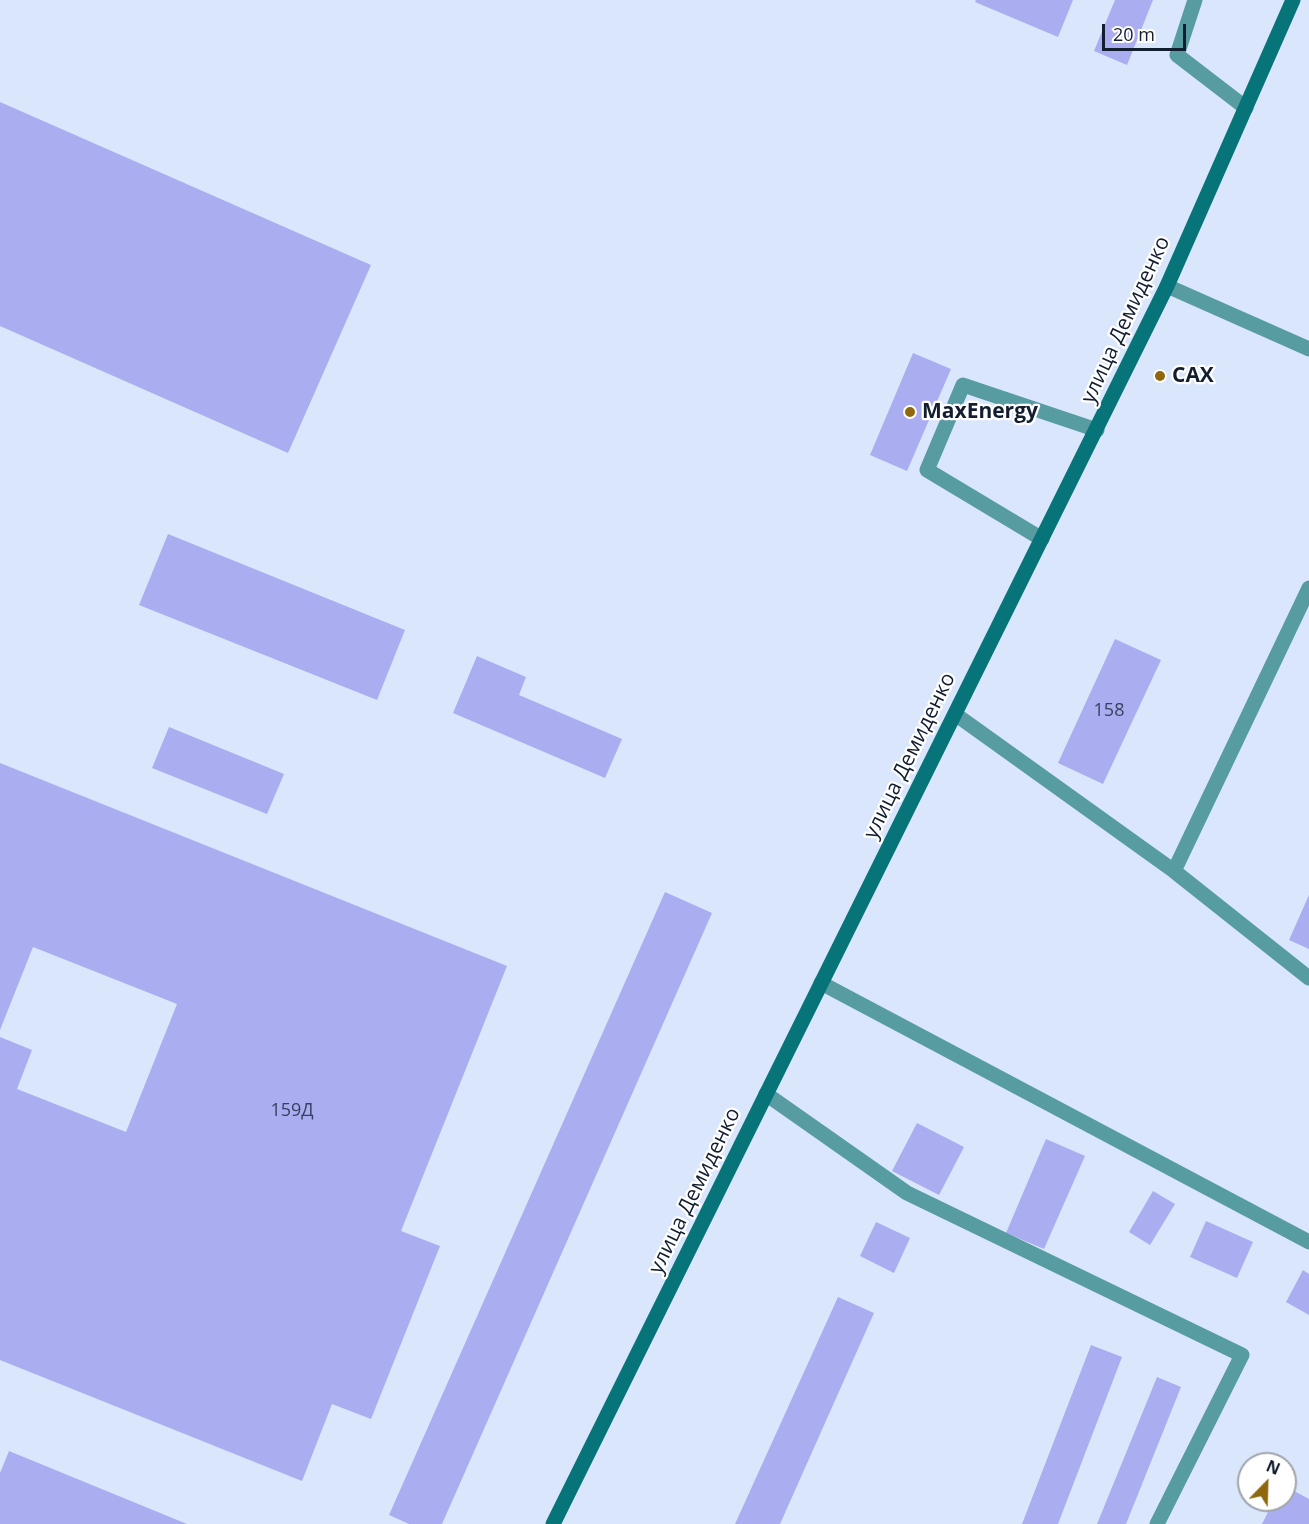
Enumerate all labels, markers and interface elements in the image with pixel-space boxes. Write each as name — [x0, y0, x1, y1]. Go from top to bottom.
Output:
scale bar — [1105, 12, 1189, 50]
text: 20 m — [1113, 22, 1155, 46]
street label: улица Демиденко — [1076, 232, 1176, 408]
place label: САХ — [1172, 363, 1214, 389]
marker: САХ — [1153, 369, 1167, 383]
place label: MaxEnergy — [922, 399, 1038, 425]
marker: MaxEnergy — [903, 405, 917, 419]
street label: улица Демиденко — [859, 669, 961, 843]
house number: 158 — [1094, 700, 1124, 722]
house number: 159Д — [270, 1100, 314, 1122]
street label: улица Демиденко — [644, 1104, 746, 1278]
north arrow — [1237, 1452, 1297, 1512]
text: N — [1263, 1455, 1284, 1480]

